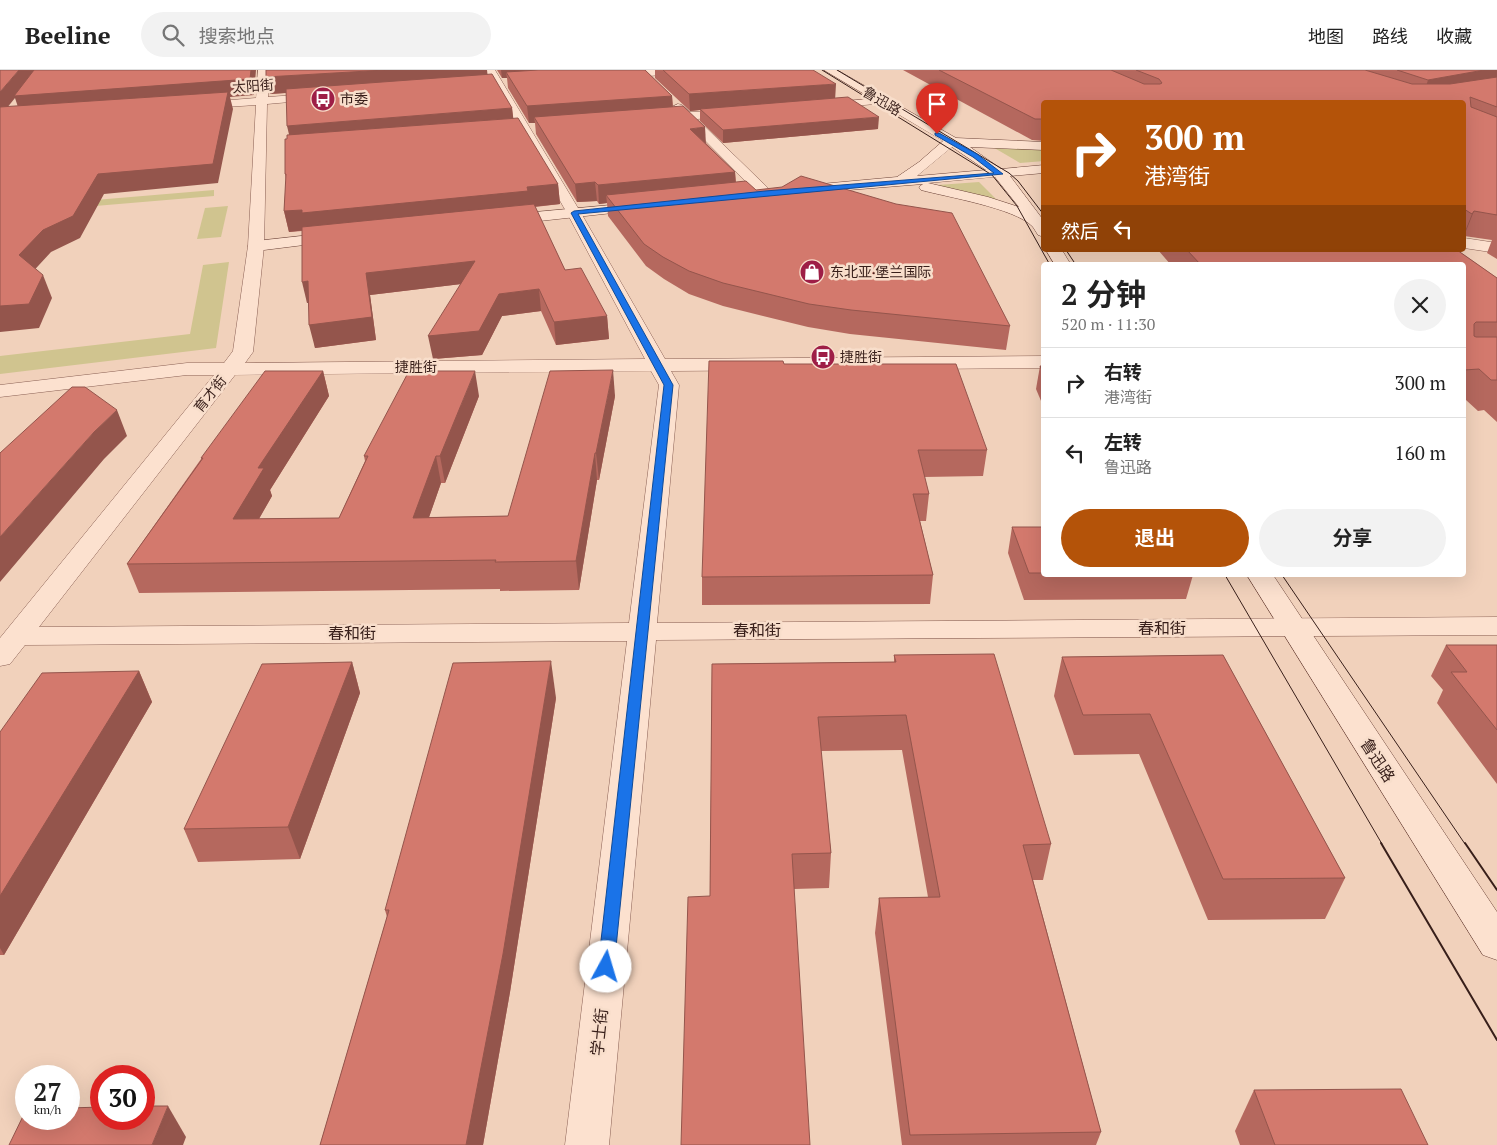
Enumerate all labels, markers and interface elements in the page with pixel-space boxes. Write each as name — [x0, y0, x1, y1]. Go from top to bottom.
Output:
search box — [141, 12, 491, 57]
text: Beeline — [25, 19, 111, 51]
icon: search — [159, 21, 187, 49]
text: 搜索地点 — [199, 23, 275, 48]
text: 地图 — [1308, 24, 1344, 48]
text: 路线 — [1372, 24, 1408, 48]
text: 收藏 — [1436, 24, 1472, 48]
street label: 太阳街 — [231, 75, 275, 96]
street label: 鲁迅路 — [859, 82, 905, 120]
pin — [916, 83, 958, 134]
bus stop icon: 市委 — [310, 86, 336, 112]
place label: 市委 — [340, 89, 368, 108]
icon: arrive — [923, 90, 951, 118]
text: 300 m — [1144, 114, 1245, 160]
icon: right — [1061, 120, 1126, 185]
text: 港湾街 — [1144, 161, 1210, 190]
icon: left — [1109, 215, 1137, 243]
text: 然后 — [1061, 218, 1099, 243]
shop icon: 东北亚·堡兰国际 — [799, 259, 825, 285]
place label: 东北亚·堡兰国际 — [830, 262, 931, 281]
text: 2 分钟 — [1061, 274, 1146, 314]
button: close — [1394, 279, 1446, 331]
text: 520 m · 11:30 — [1061, 313, 1155, 335]
bus stop icon: 捷胜街 — [810, 344, 836, 370]
place label: 捷胜街 — [840, 347, 882, 366]
street label: 捷胜街 — [395, 357, 437, 376]
text: 右转 — [1104, 359, 1142, 384]
icon: right — [1061, 369, 1089, 397]
text: 300 m — [1395, 370, 1446, 395]
street label: 育才街 — [189, 371, 230, 416]
text: 港湾街 — [1104, 386, 1152, 408]
text: 左转 — [1104, 429, 1142, 454]
icon: left — [1061, 439, 1089, 467]
text: 160 m — [1395, 440, 1446, 465]
text: 鲁迅路 — [1104, 456, 1152, 478]
button: 退出 — [1061, 509, 1249, 567]
button: 分享 — [1259, 509, 1446, 567]
street label: 春和街 — [1138, 617, 1186, 639]
street label: 春和街 — [733, 619, 781, 641]
street label: 春和街 — [328, 622, 376, 644]
street label: 鲁迅路 — [1356, 734, 1400, 786]
position arrow — [579, 940, 631, 992]
street label: 学士街 — [586, 1007, 612, 1057]
speed limit sign: 30 — [90, 1065, 155, 1130]
text: 27 — [33, 1075, 62, 1108]
text: km/h — [34, 1102, 61, 1117]

